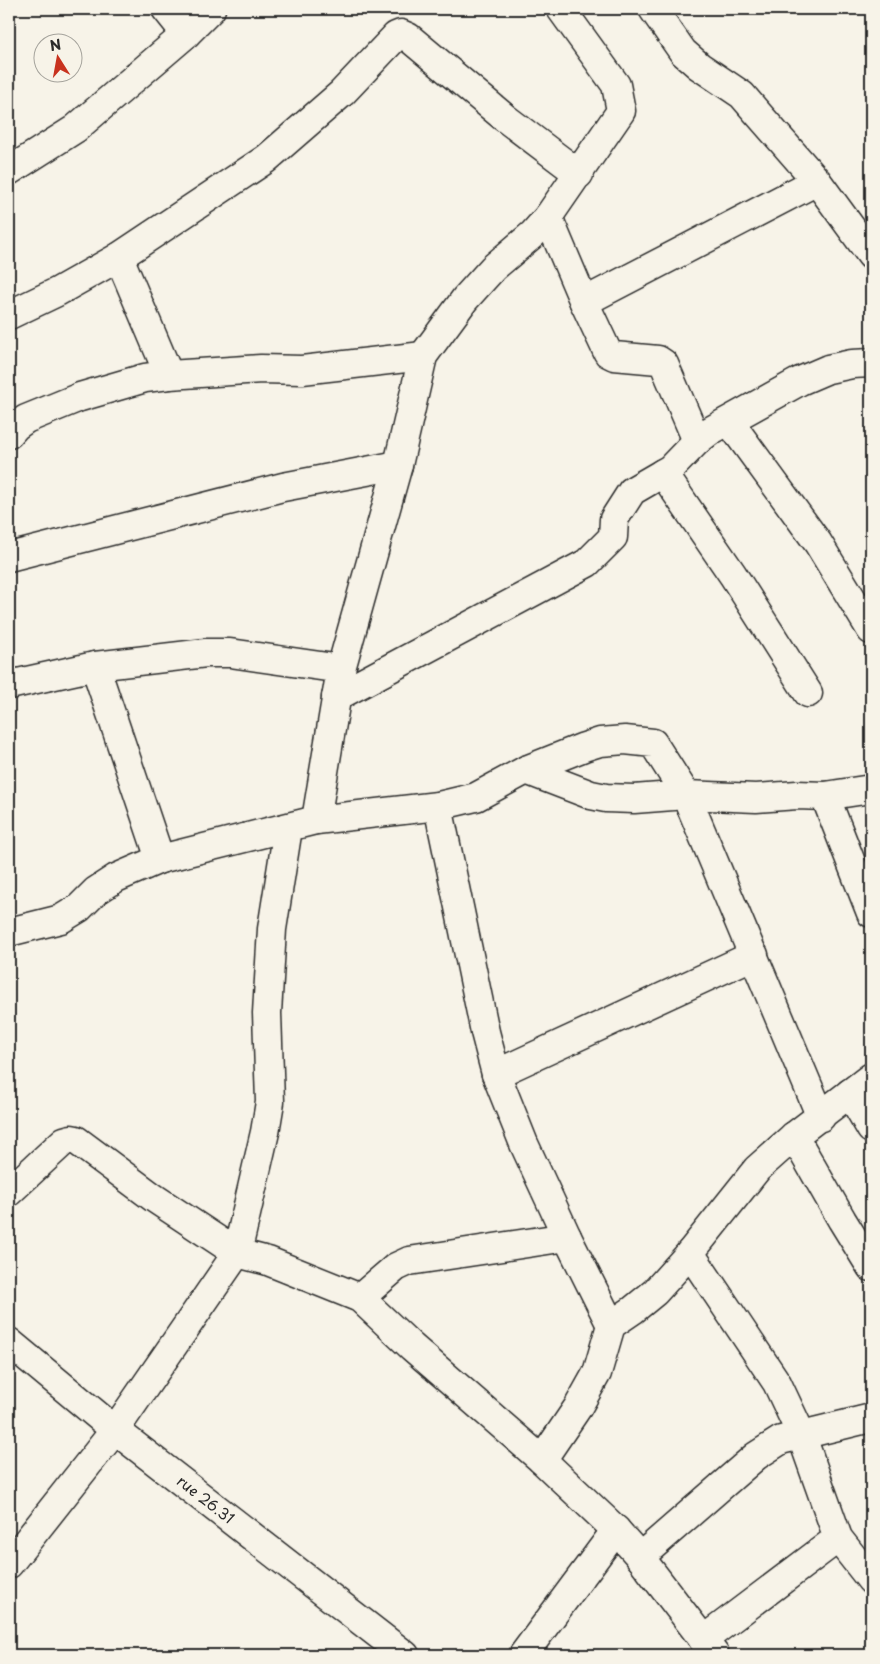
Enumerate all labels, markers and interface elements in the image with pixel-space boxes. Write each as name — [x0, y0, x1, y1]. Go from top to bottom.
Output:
north arrow — [32, 32, 82, 82]
text: N — [48, 33, 63, 56]
street label: rue 26.31 — [172, 1469, 240, 1529]

